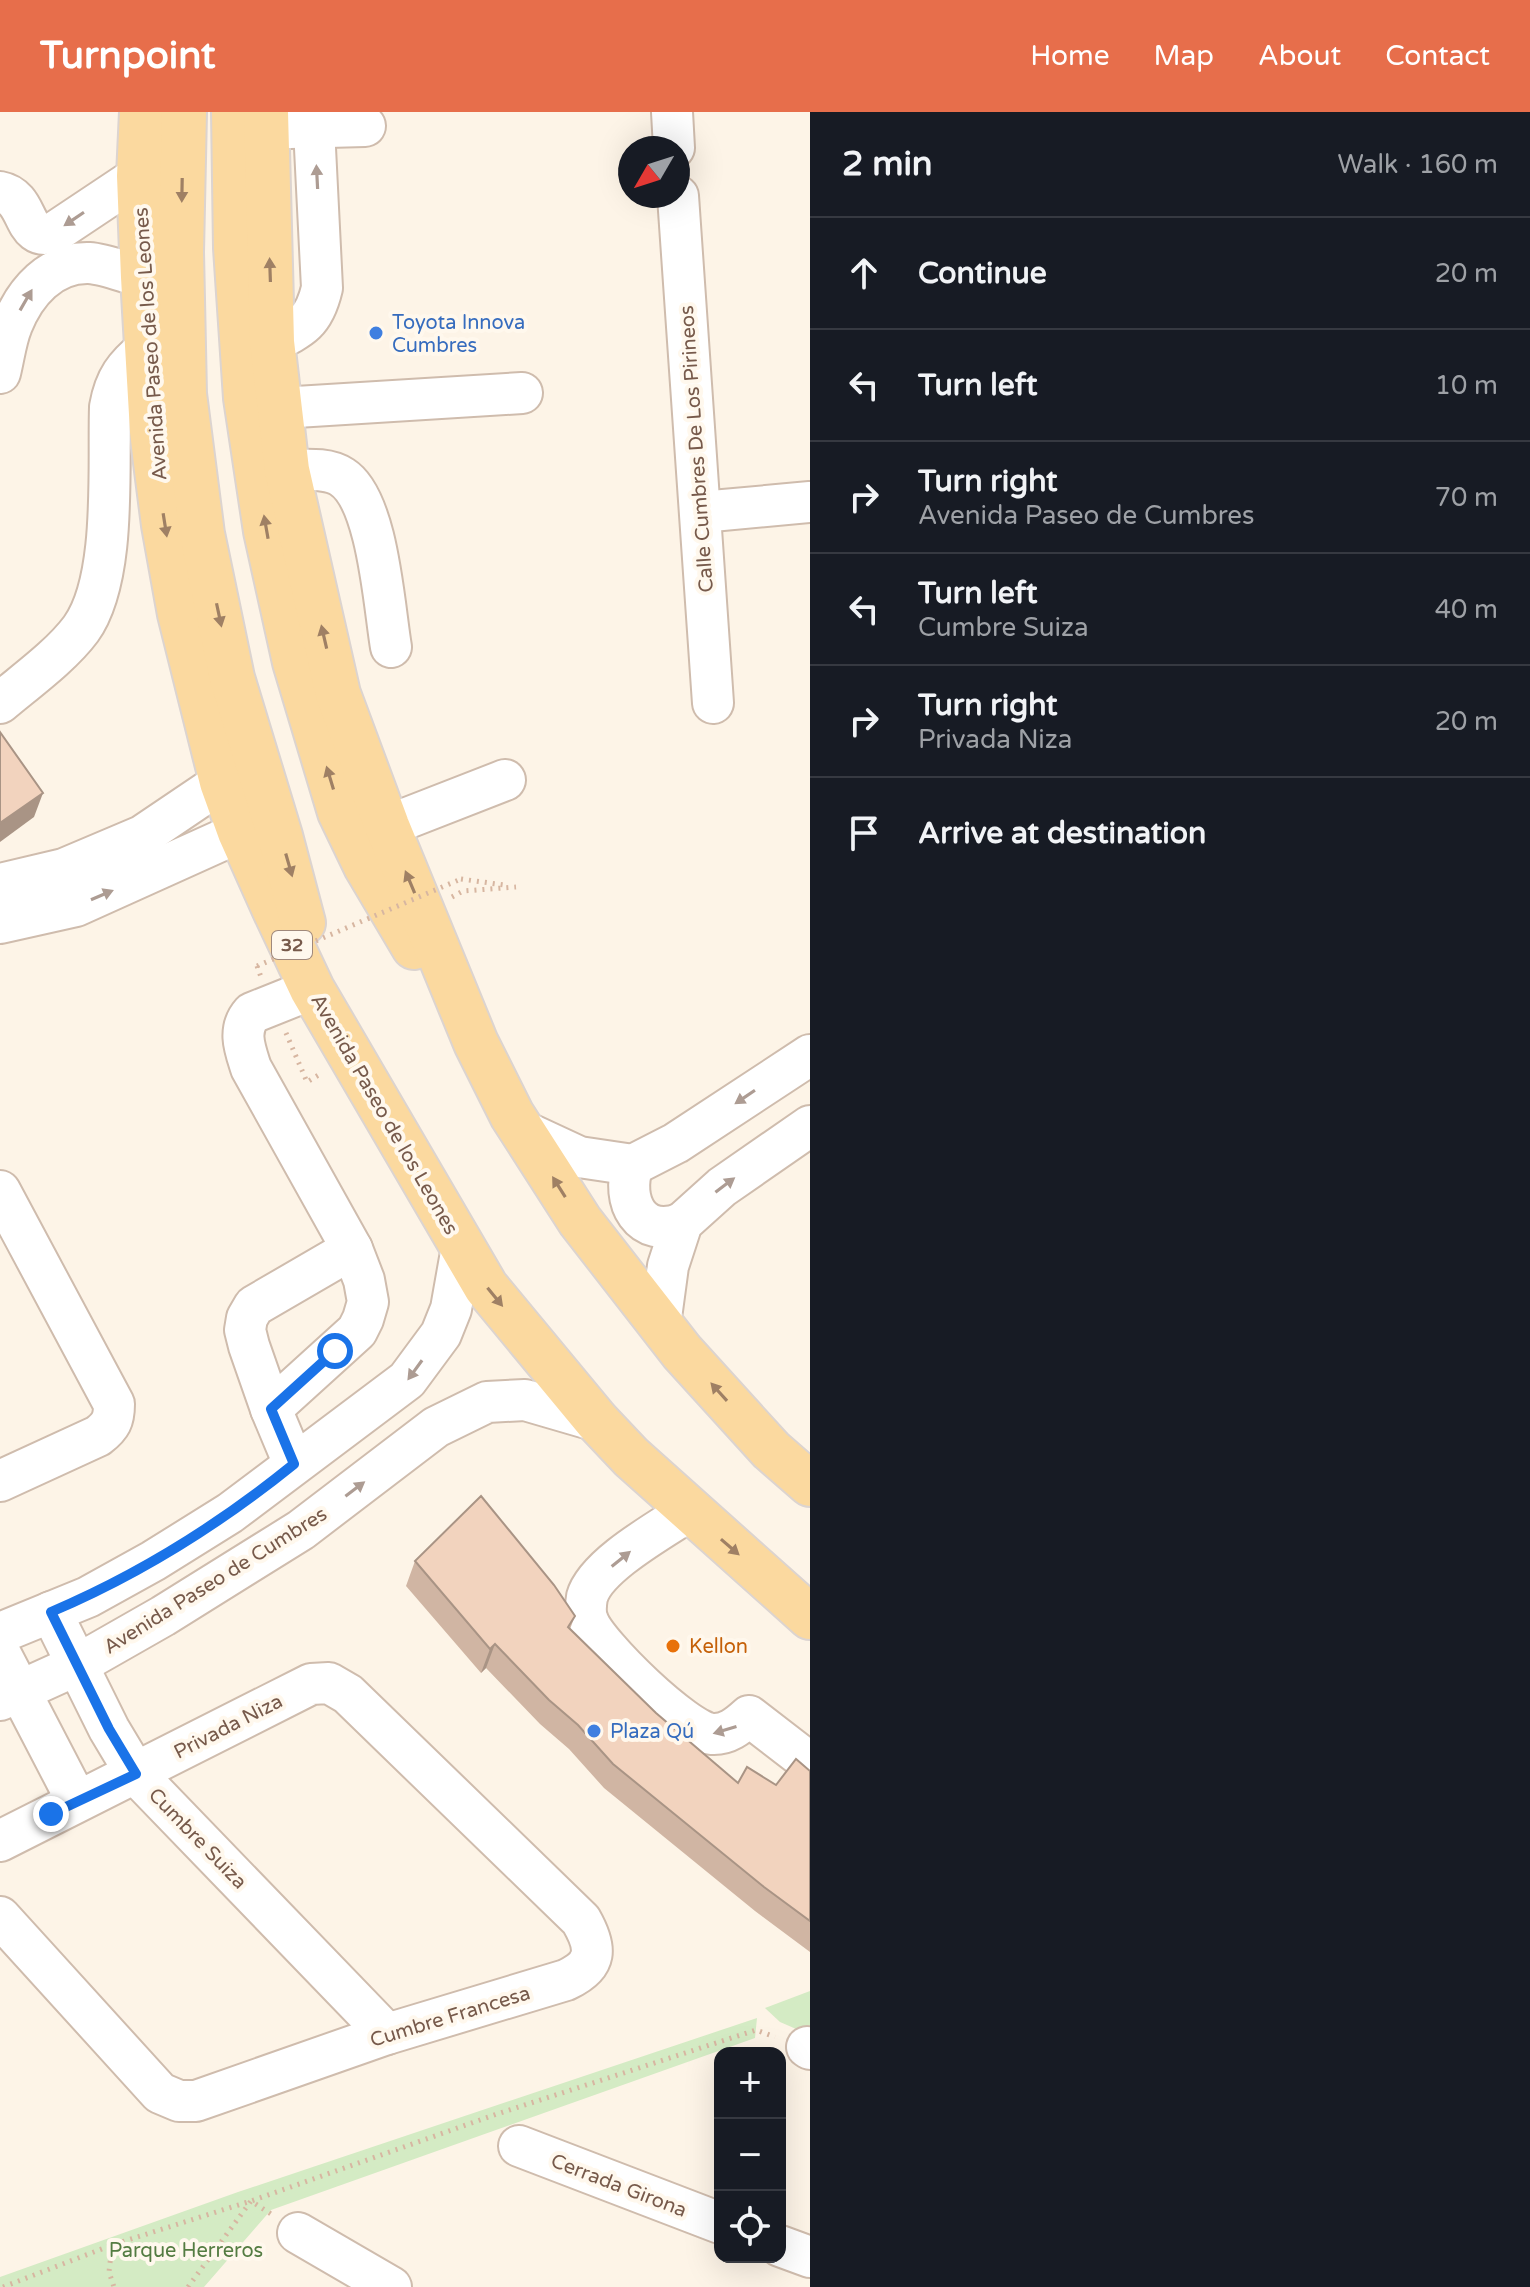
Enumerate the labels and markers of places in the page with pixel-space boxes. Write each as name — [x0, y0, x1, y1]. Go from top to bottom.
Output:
place label: Toyota Innova Cumbres — [392, 311, 525, 358]
marker: Toyota Innova Cumbres — [367, 324, 385, 342]
place label: Kellon — [689, 1635, 748, 1659]
marker: Kellon — [664, 1637, 682, 1655]
place label: Plaza Qú — [610, 1720, 694, 1744]
marker: Plaza Qú — [585, 1722, 603, 1740]

